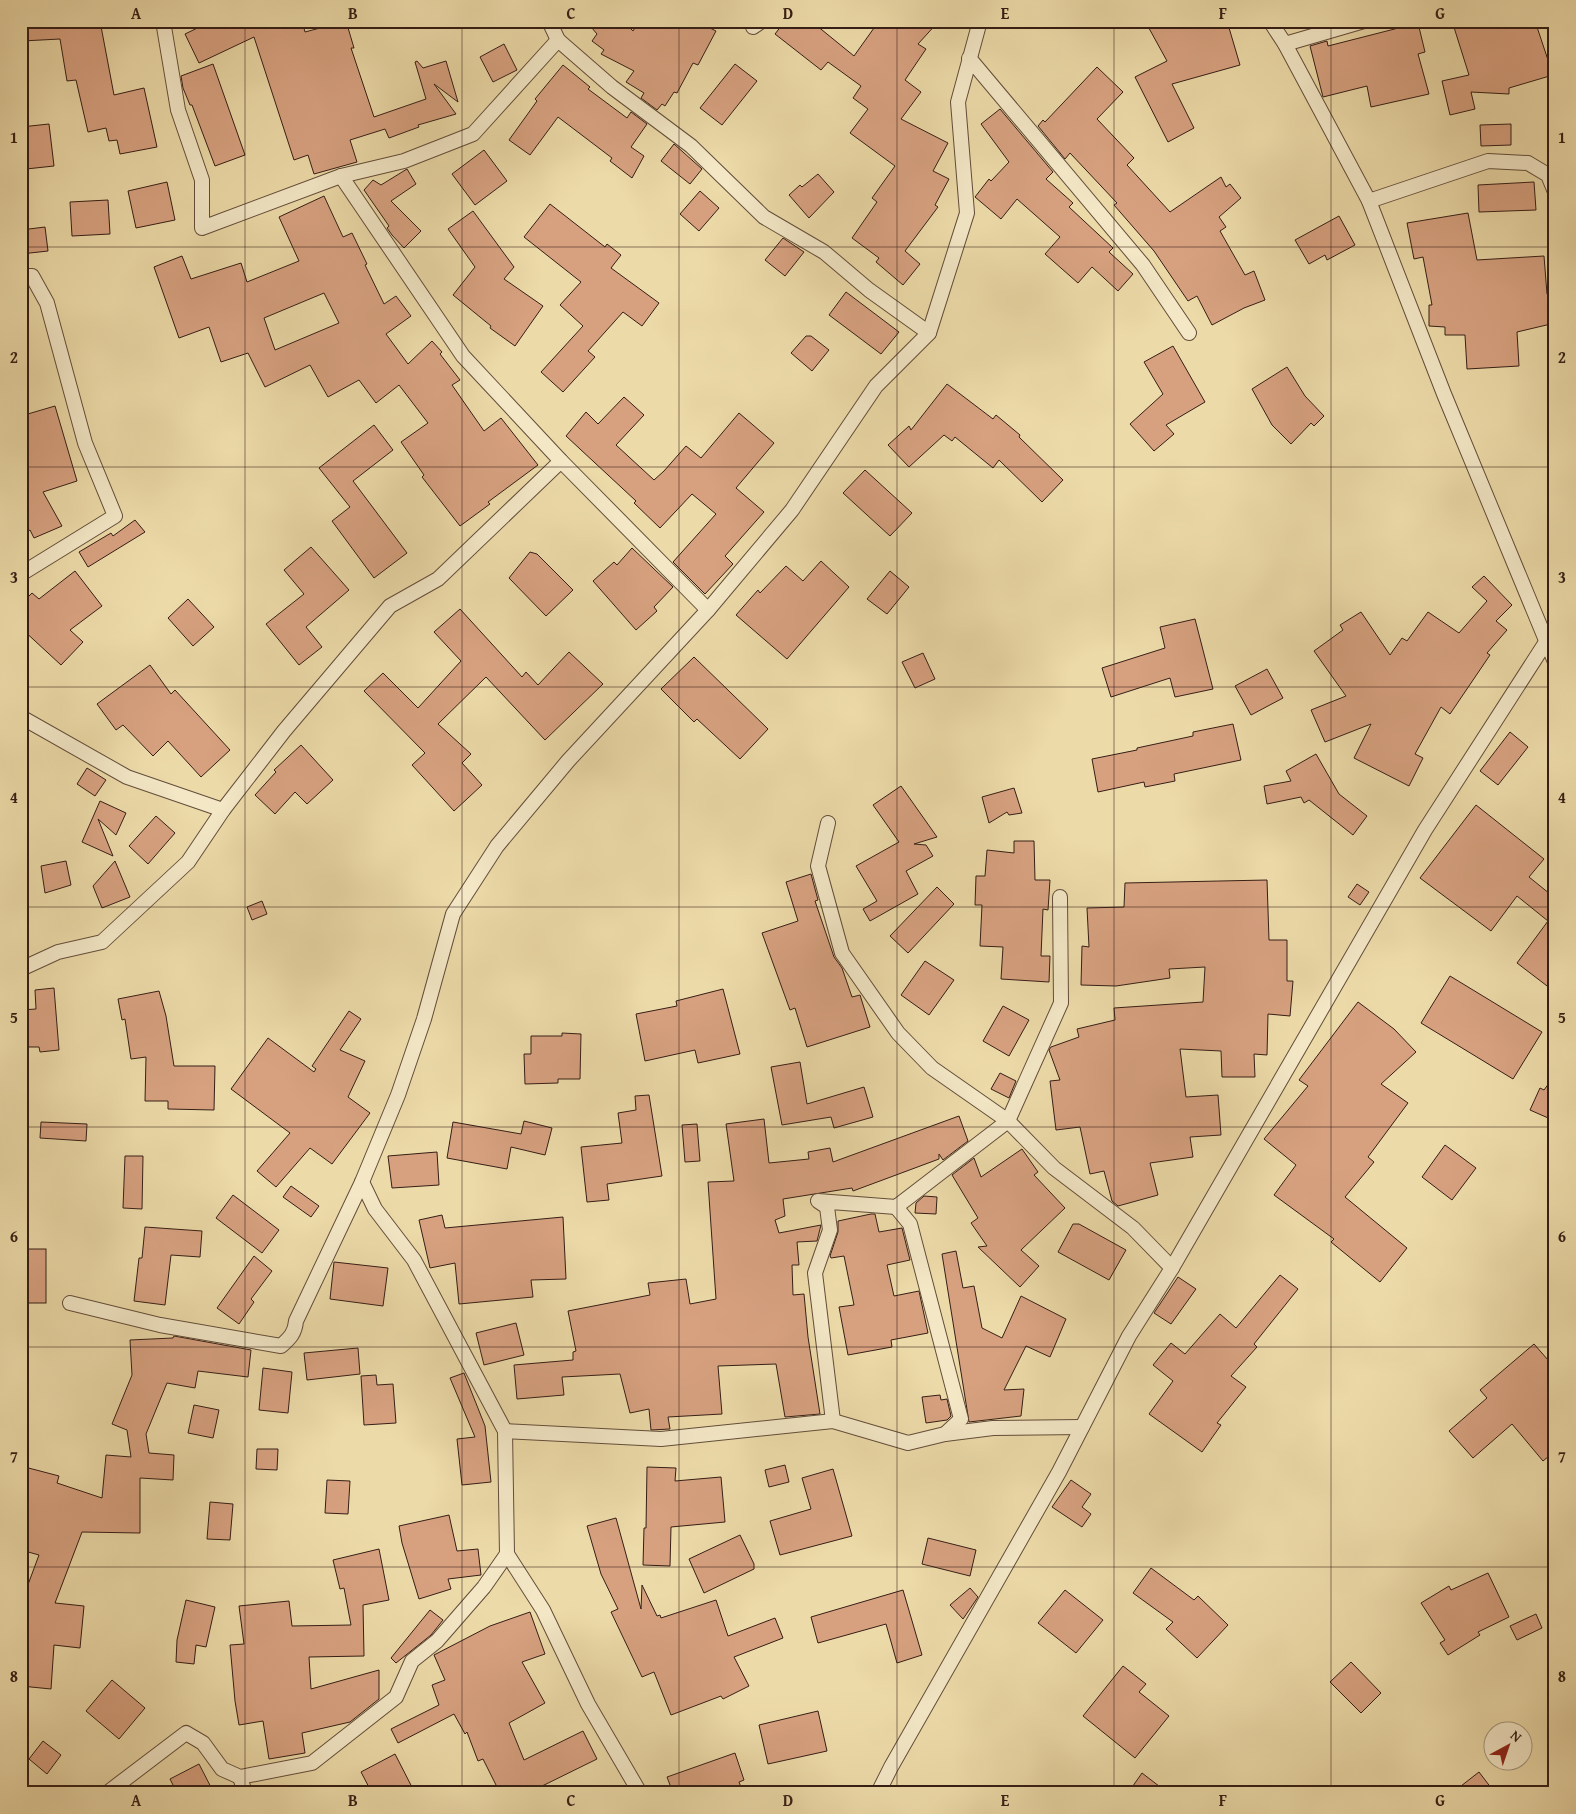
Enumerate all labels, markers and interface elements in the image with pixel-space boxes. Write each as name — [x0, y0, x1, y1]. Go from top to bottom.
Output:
text: A — [131, 1, 142, 25]
text: B — [348, 1, 358, 25]
text: C — [566, 1, 576, 25]
text: D — [783, 1, 793, 25]
text: E — [1001, 1, 1010, 25]
text: F — [1219, 1, 1227, 25]
text: G — [1435, 1, 1445, 25]
text: 1 — [10, 125, 18, 149]
text: 1 — [1558, 125, 1566, 149]
text: 2 — [10, 345, 18, 369]
text: 2 — [1558, 345, 1566, 369]
text: 3 — [10, 565, 18, 589]
text: 3 — [1558, 565, 1566, 589]
text: 4 — [10, 785, 18, 809]
text: 4 — [1558, 785, 1566, 809]
text: 5 — [10, 1005, 18, 1029]
text: 5 — [1558, 1005, 1566, 1029]
text: 6 — [10, 1224, 18, 1248]
text: 6 — [1558, 1224, 1566, 1248]
text: 7 — [10, 1444, 18, 1468]
text: 7 — [1558, 1444, 1566, 1468]
text: 8 — [10, 1664, 18, 1688]
text: 8 — [1558, 1664, 1566, 1688]
north arrow — [1484, 1722, 1534, 1772]
text: N — [1506, 1725, 1527, 1747]
text: A — [131, 1788, 142, 1812]
text: B — [348, 1788, 358, 1812]
text: C — [566, 1788, 576, 1812]
text: D — [783, 1788, 793, 1812]
text: E — [1001, 1788, 1010, 1812]
text: F — [1219, 1788, 1227, 1812]
text: G — [1435, 1788, 1445, 1812]

